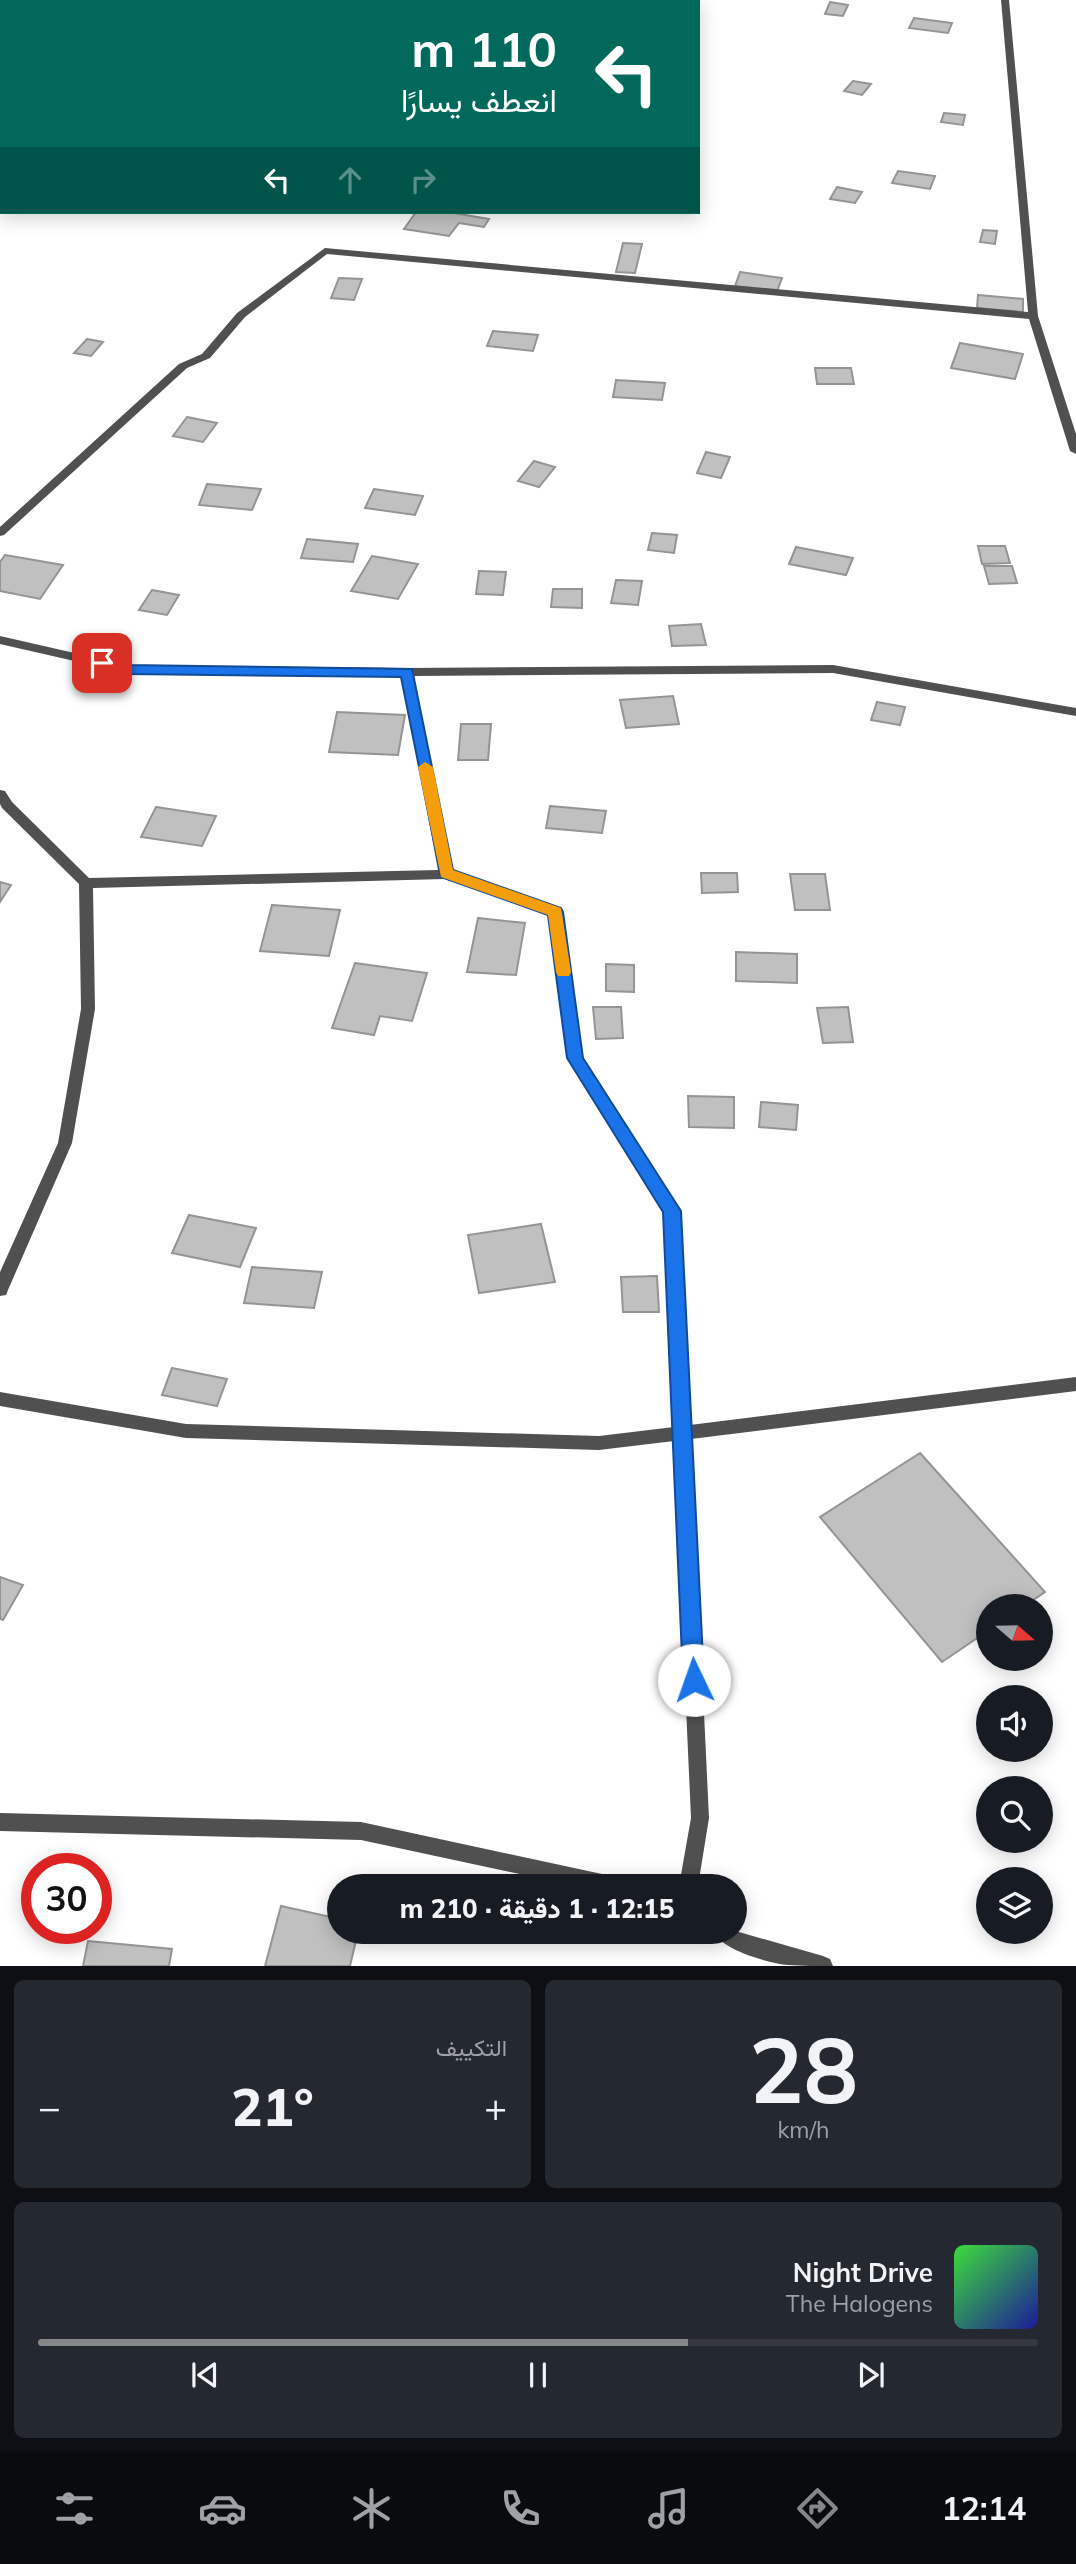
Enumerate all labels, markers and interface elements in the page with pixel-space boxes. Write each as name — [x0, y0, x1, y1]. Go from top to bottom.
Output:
text: 110 m — [411, 18, 557, 79]
icon: left — [581, 28, 672, 119]
text: انعطف يسارًا — [401, 80, 557, 120]
icon: left — [258, 161, 296, 199]
icon: ahead — [331, 161, 369, 199]
icon: right — [404, 161, 442, 199]
pin — [72, 633, 132, 693]
icon: arrive — [83, 644, 121, 682]
north arrow — [976, 1594, 1054, 1671]
map controls — [976, 1594, 1053, 1944]
position arrow — [657, 1643, 731, 1717]
button: sound — [976, 1685, 1053, 1762]
button: search — [976, 1776, 1053, 1853]
speed limit sign: 30 — [21, 1853, 112, 1944]
button: layers — [976, 1867, 1053, 1944]
text: 12:15 · 1 دقيقة · 210 m — [400, 1892, 674, 1925]
text: 28 — [749, 2012, 858, 2126]
text: التكييف — [436, 2033, 507, 2062]
text: 21° — [231, 2074, 314, 2139]
text: − — [38, 2083, 61, 2131]
text: + — [484, 2083, 507, 2131]
text: km/h — [777, 2115, 830, 2144]
text: Night Drive — [793, 2256, 933, 2289]
text: The Halogens — [786, 2289, 933, 2318]
icon: previous — [186, 2356, 224, 2394]
icon: pause — [519, 2356, 557, 2394]
icon: next — [852, 2356, 890, 2394]
icon: filters — [50, 2484, 99, 2533]
icon: car — [198, 2484, 247, 2533]
icon: climate — [347, 2484, 396, 2533]
icon: phone — [496, 2484, 545, 2533]
icon: music — [644, 2484, 693, 2533]
icon: directions — [793, 2484, 842, 2533]
text: 12:14 — [941, 2488, 1026, 2528]

